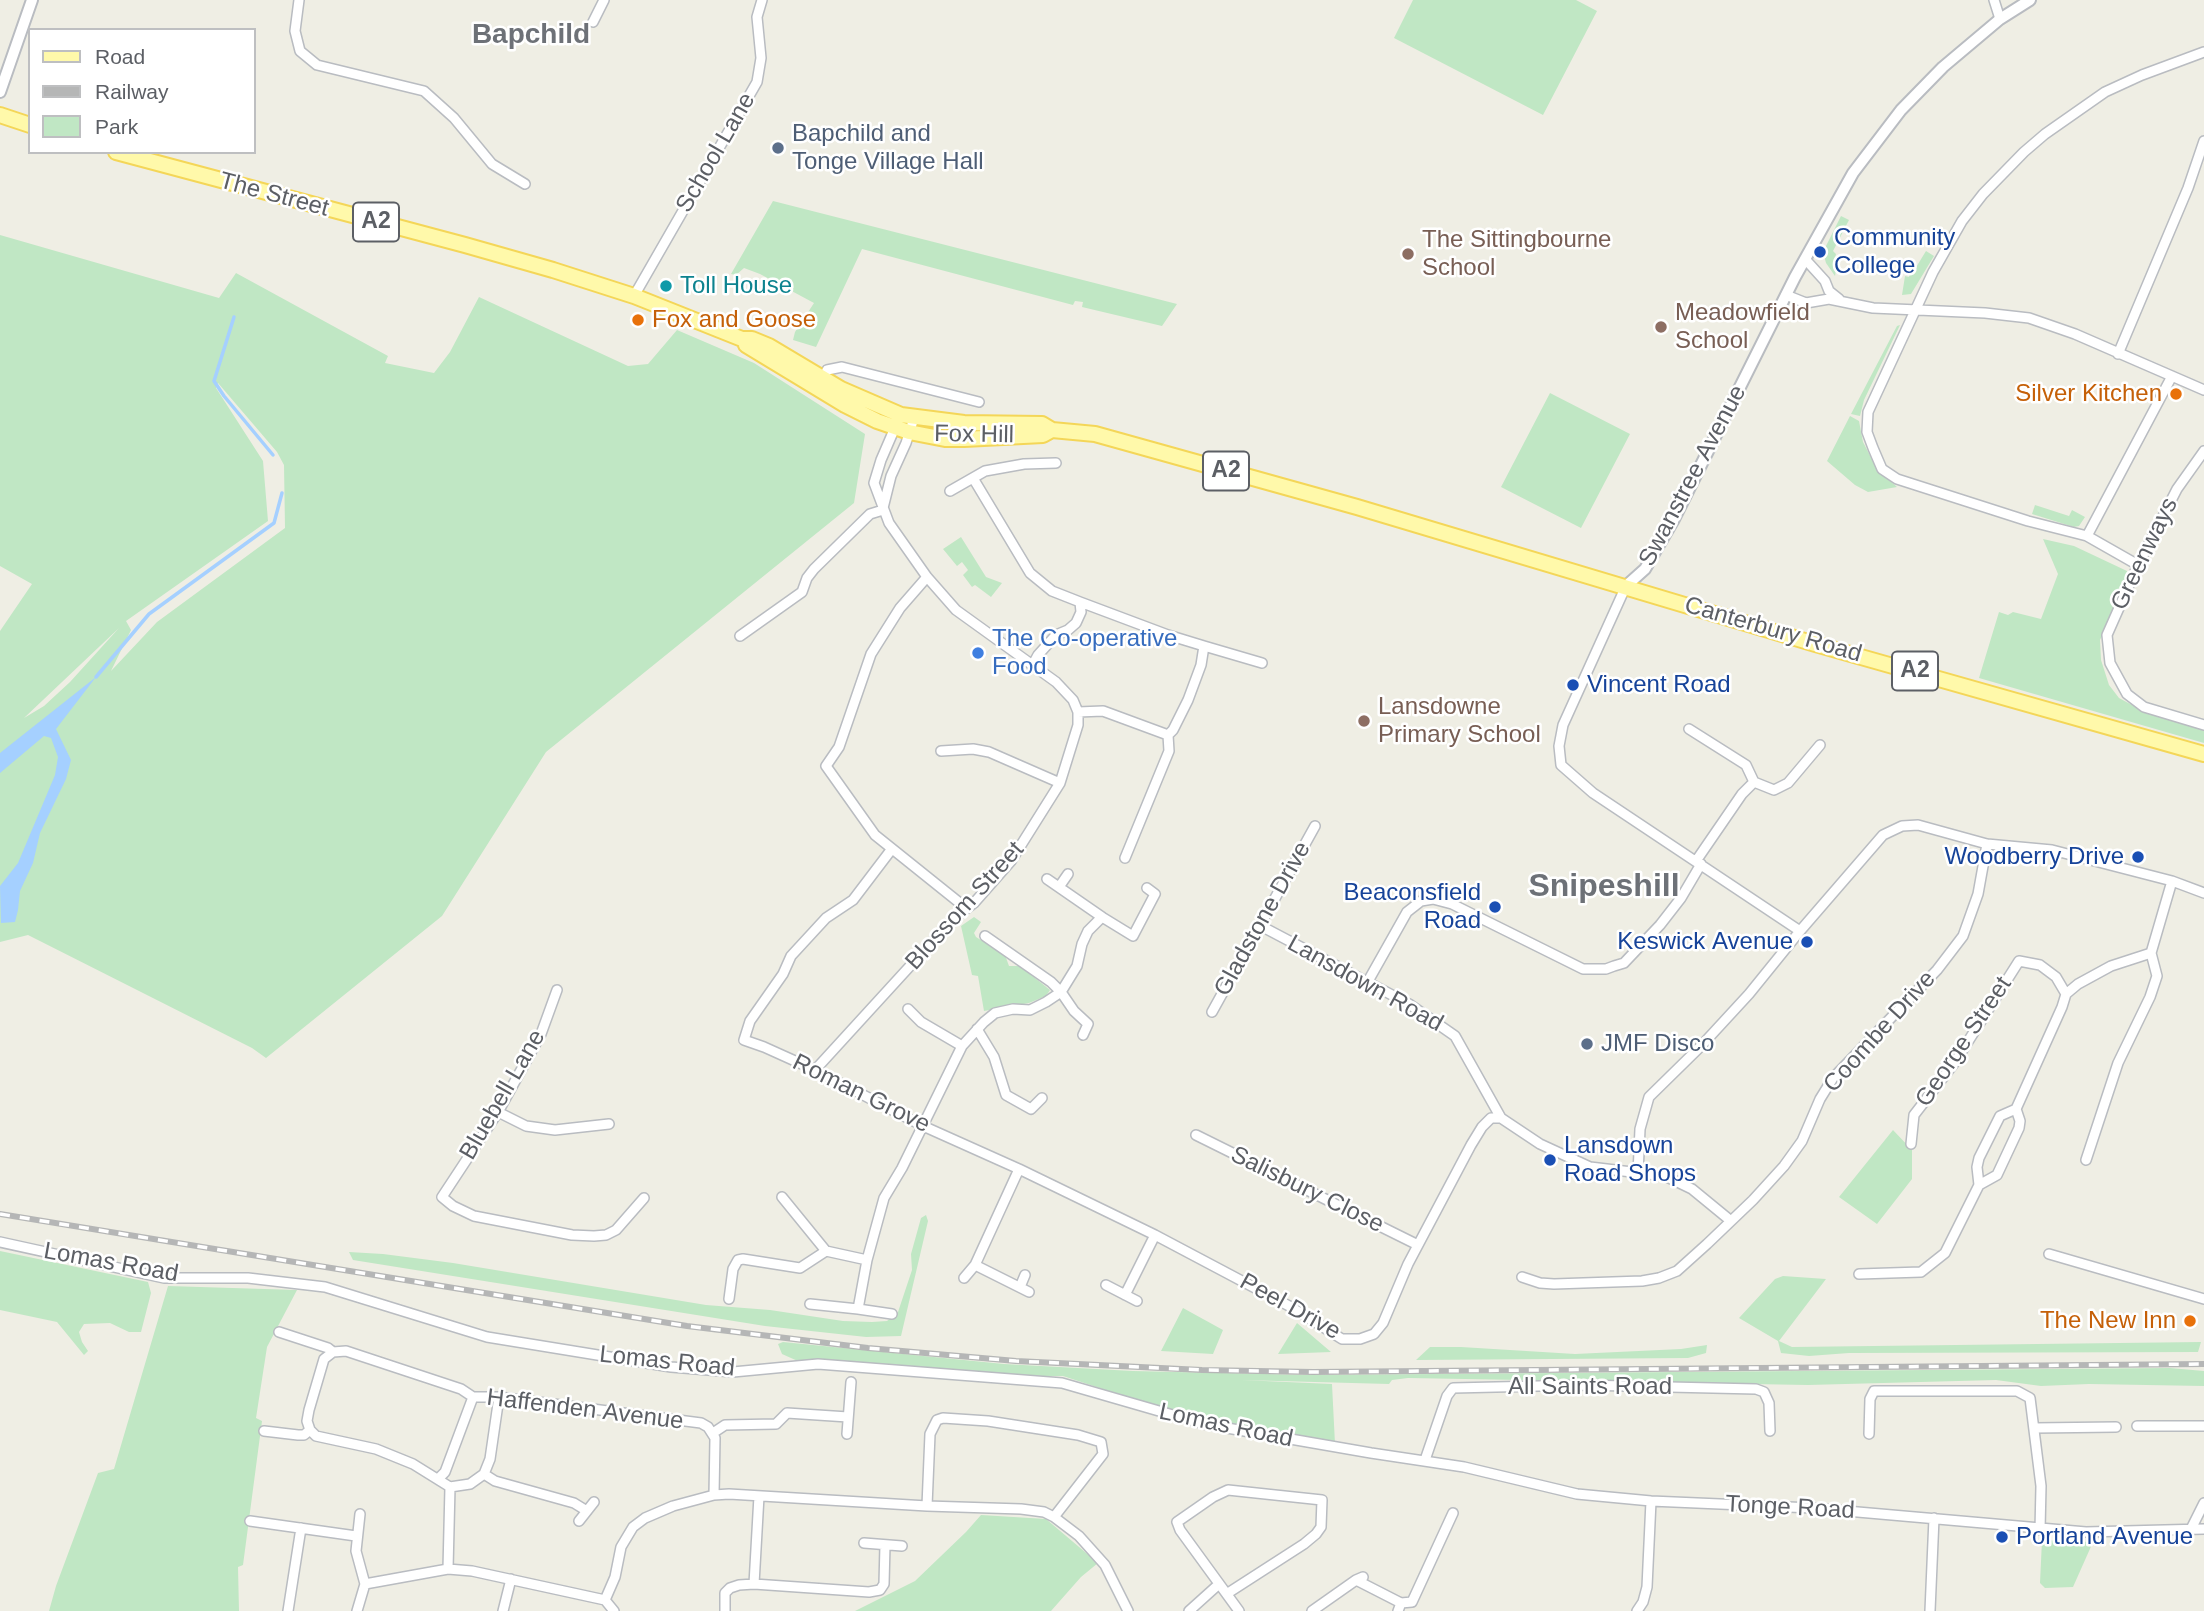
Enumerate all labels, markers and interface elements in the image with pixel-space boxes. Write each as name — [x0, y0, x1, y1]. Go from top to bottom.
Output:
district label: Bapchild — [472, 18, 590, 52]
legend — [28, 28, 256, 154]
text: Road — [95, 45, 145, 68]
text: Railway — [95, 80, 169, 103]
street label: School Lane — [670, 88, 762, 218]
text: Park — [95, 115, 138, 138]
place label: Bapchild and Tonge Village Hall — [792, 120, 984, 176]
marker: Bapchild and Tonge Village Hall — [770, 140, 786, 156]
street label: The Street — [216, 167, 332, 223]
road number: A2 — [353, 202, 399, 242]
place label: Community College — [1834, 224, 1955, 280]
place label: The Sittingbourne School — [1422, 226, 1611, 282]
marker: Community College — [1812, 244, 1828, 260]
marker: The Sittingbourne School — [1400, 246, 1416, 262]
place label: Toll House — [680, 272, 792, 300]
marker: Toll House — [658, 278, 674, 294]
place label: Meadowfield School — [1675, 299, 1810, 355]
place label: Fox and Goose — [652, 306, 816, 334]
marker: Fox and Goose — [630, 312, 646, 328]
marker: Meadowfield School — [1653, 319, 1669, 335]
street label: Swanstree Avenue — [1633, 380, 1753, 572]
place label: Silver Kitchen — [2015, 380, 2162, 408]
marker: Silver Kitchen — [2168, 386, 2184, 402]
street label: Fox Hill — [934, 420, 1014, 450]
road number: A2 — [1203, 452, 1249, 491]
street label: Greenways — [2105, 493, 2185, 615]
street label: Canterbury Road — [1681, 591, 1865, 669]
place label: The Co-operative Food — [992, 625, 1177, 681]
marker: The Co-operative Food — [970, 645, 986, 661]
road number: A2 — [1892, 652, 1938, 691]
place label: Vincent Road — [1587, 671, 1731, 699]
marker: Vincent Road — [1565, 677, 1581, 693]
place label: Lansdowne Primary School — [1378, 693, 1541, 749]
marker: Lansdowne Primary School — [1356, 713, 1372, 729]
street label: Blossom Street — [900, 836, 1030, 976]
street label: Gladstone Drive — [1209, 837, 1317, 1001]
place label: Woodberry Drive — [1944, 843, 2124, 871]
marker: Woodberry Drive — [2130, 849, 2146, 865]
district label: Snipeshill — [1528, 868, 1680, 906]
place label: Beaconsfield Road — [1344, 879, 1481, 935]
marker: Beaconsfield Road — [1487, 899, 1503, 915]
place label: Keswick Avenue — [1617, 928, 1793, 956]
street label: Lansdown Road — [1282, 929, 1448, 1039]
marker: Keswick Avenue — [1799, 934, 1815, 950]
street label: Coombe Drive — [1818, 965, 1942, 1099]
street label: George Street — [1910, 971, 2018, 1113]
street label: Bluebell Lane — [454, 1025, 552, 1165]
place label: JMF Disco — [1601, 1030, 1714, 1058]
marker: JMF Disco — [1579, 1036, 1595, 1052]
street label: Roman Grove — [788, 1048, 934, 1140]
place label: Lansdown Road Shops — [1564, 1132, 1696, 1188]
street label: Salisbury Close — [1226, 1141, 1388, 1239]
marker: Lansdown Road Shops — [1542, 1152, 1558, 1168]
street label: Lomas Road — [41, 1237, 181, 1289]
street label: Peel Drive — [1235, 1268, 1345, 1346]
place label: The New Inn — [2040, 1307, 2176, 1335]
marker: The New Inn — [2182, 1313, 2198, 1329]
street label: Lomas Road — [598, 1341, 736, 1383]
street label: All Saints Road — [1508, 1373, 1672, 1401]
street label: Haffenden Avenue — [485, 1384, 685, 1436]
street label: Lomas Road — [1156, 1398, 1296, 1454]
street label: Tonge Road — [1725, 1490, 1855, 1526]
place label: Portland Avenue — [2016, 1523, 2193, 1551]
marker: Portland Avenue — [1994, 1529, 2010, 1545]

